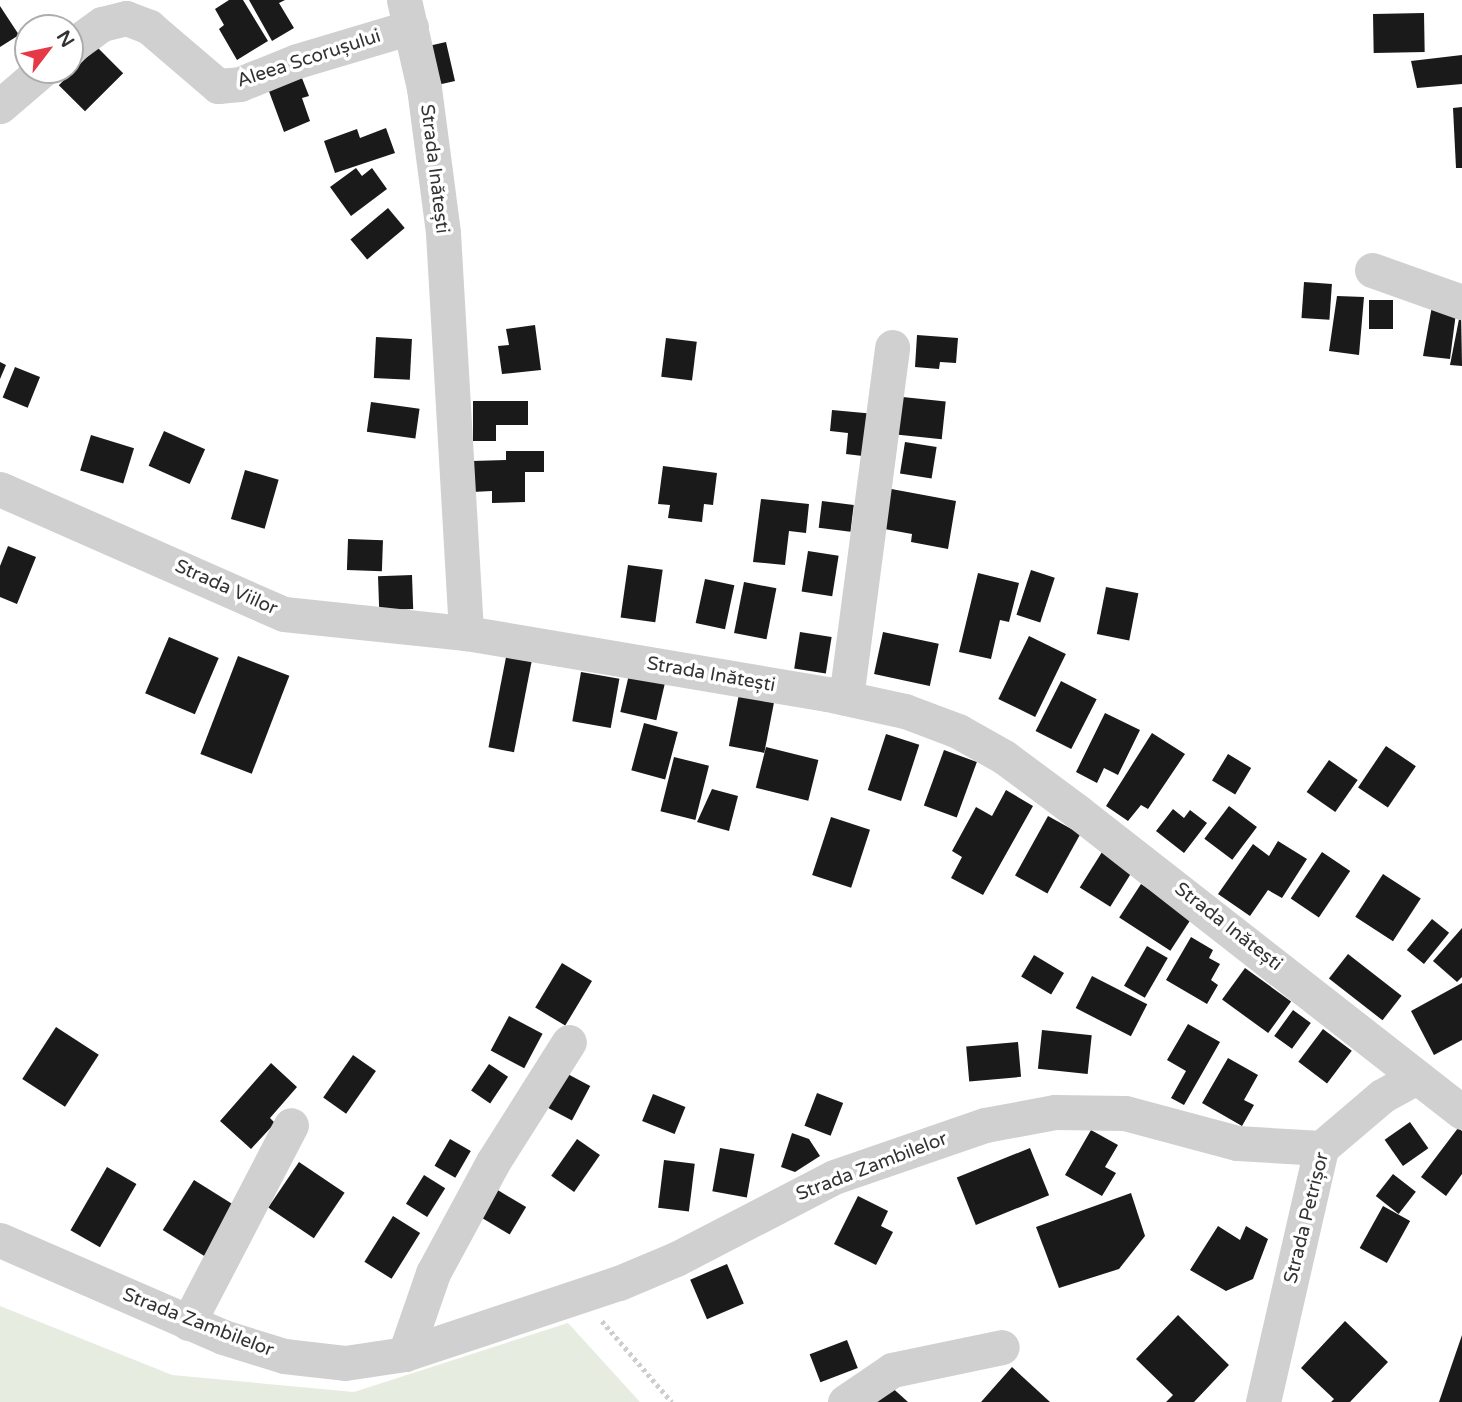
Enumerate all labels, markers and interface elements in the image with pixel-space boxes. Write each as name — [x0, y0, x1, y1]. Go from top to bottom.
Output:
north arrow — [14, 14, 84, 84]
street label: Aleea Scorușului — [234, 25, 384, 93]
text: N — [52, 27, 78, 51]
street label: Strada Inătești — [415, 103, 453, 235]
street label: Strada Viilor — [171, 555, 281, 621]
street label: Strada Inătești — [645, 652, 777, 698]
street label: Strada Inătești — [1170, 878, 1286, 976]
street label: Strada Zambilelor — [793, 1128, 951, 1206]
street label: Strada Petrișor — [1280, 1150, 1334, 1286]
street label: Strada Zambilelor — [119, 1284, 277, 1362]

